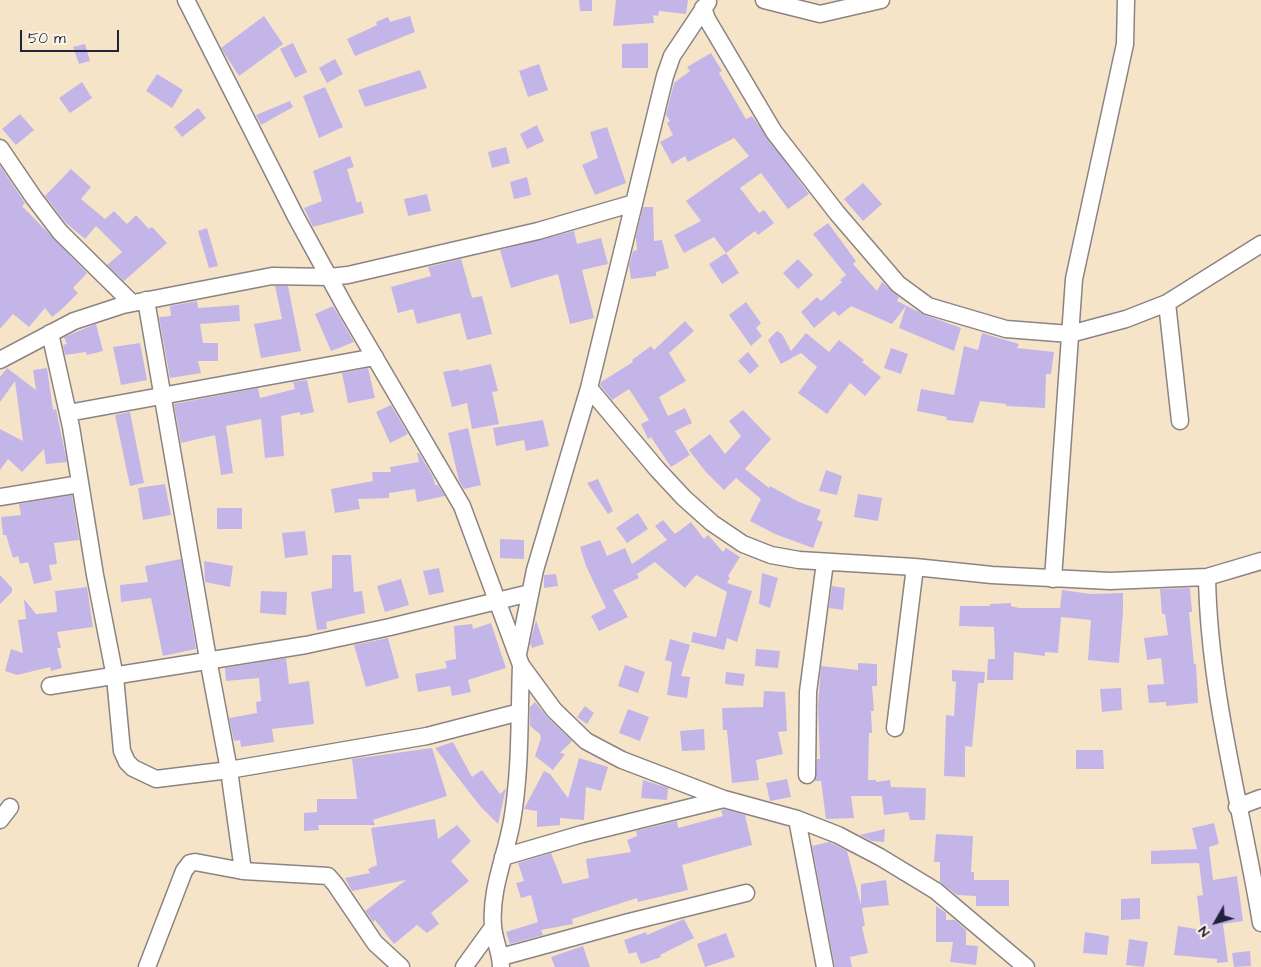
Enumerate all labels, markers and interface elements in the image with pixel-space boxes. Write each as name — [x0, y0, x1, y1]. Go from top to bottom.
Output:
scale bar — [22, 20, 121, 52]
text: 50 m — [28, 28, 66, 49]
north arrow — [1191, 897, 1241, 947]
text: N — [1194, 922, 1215, 941]

